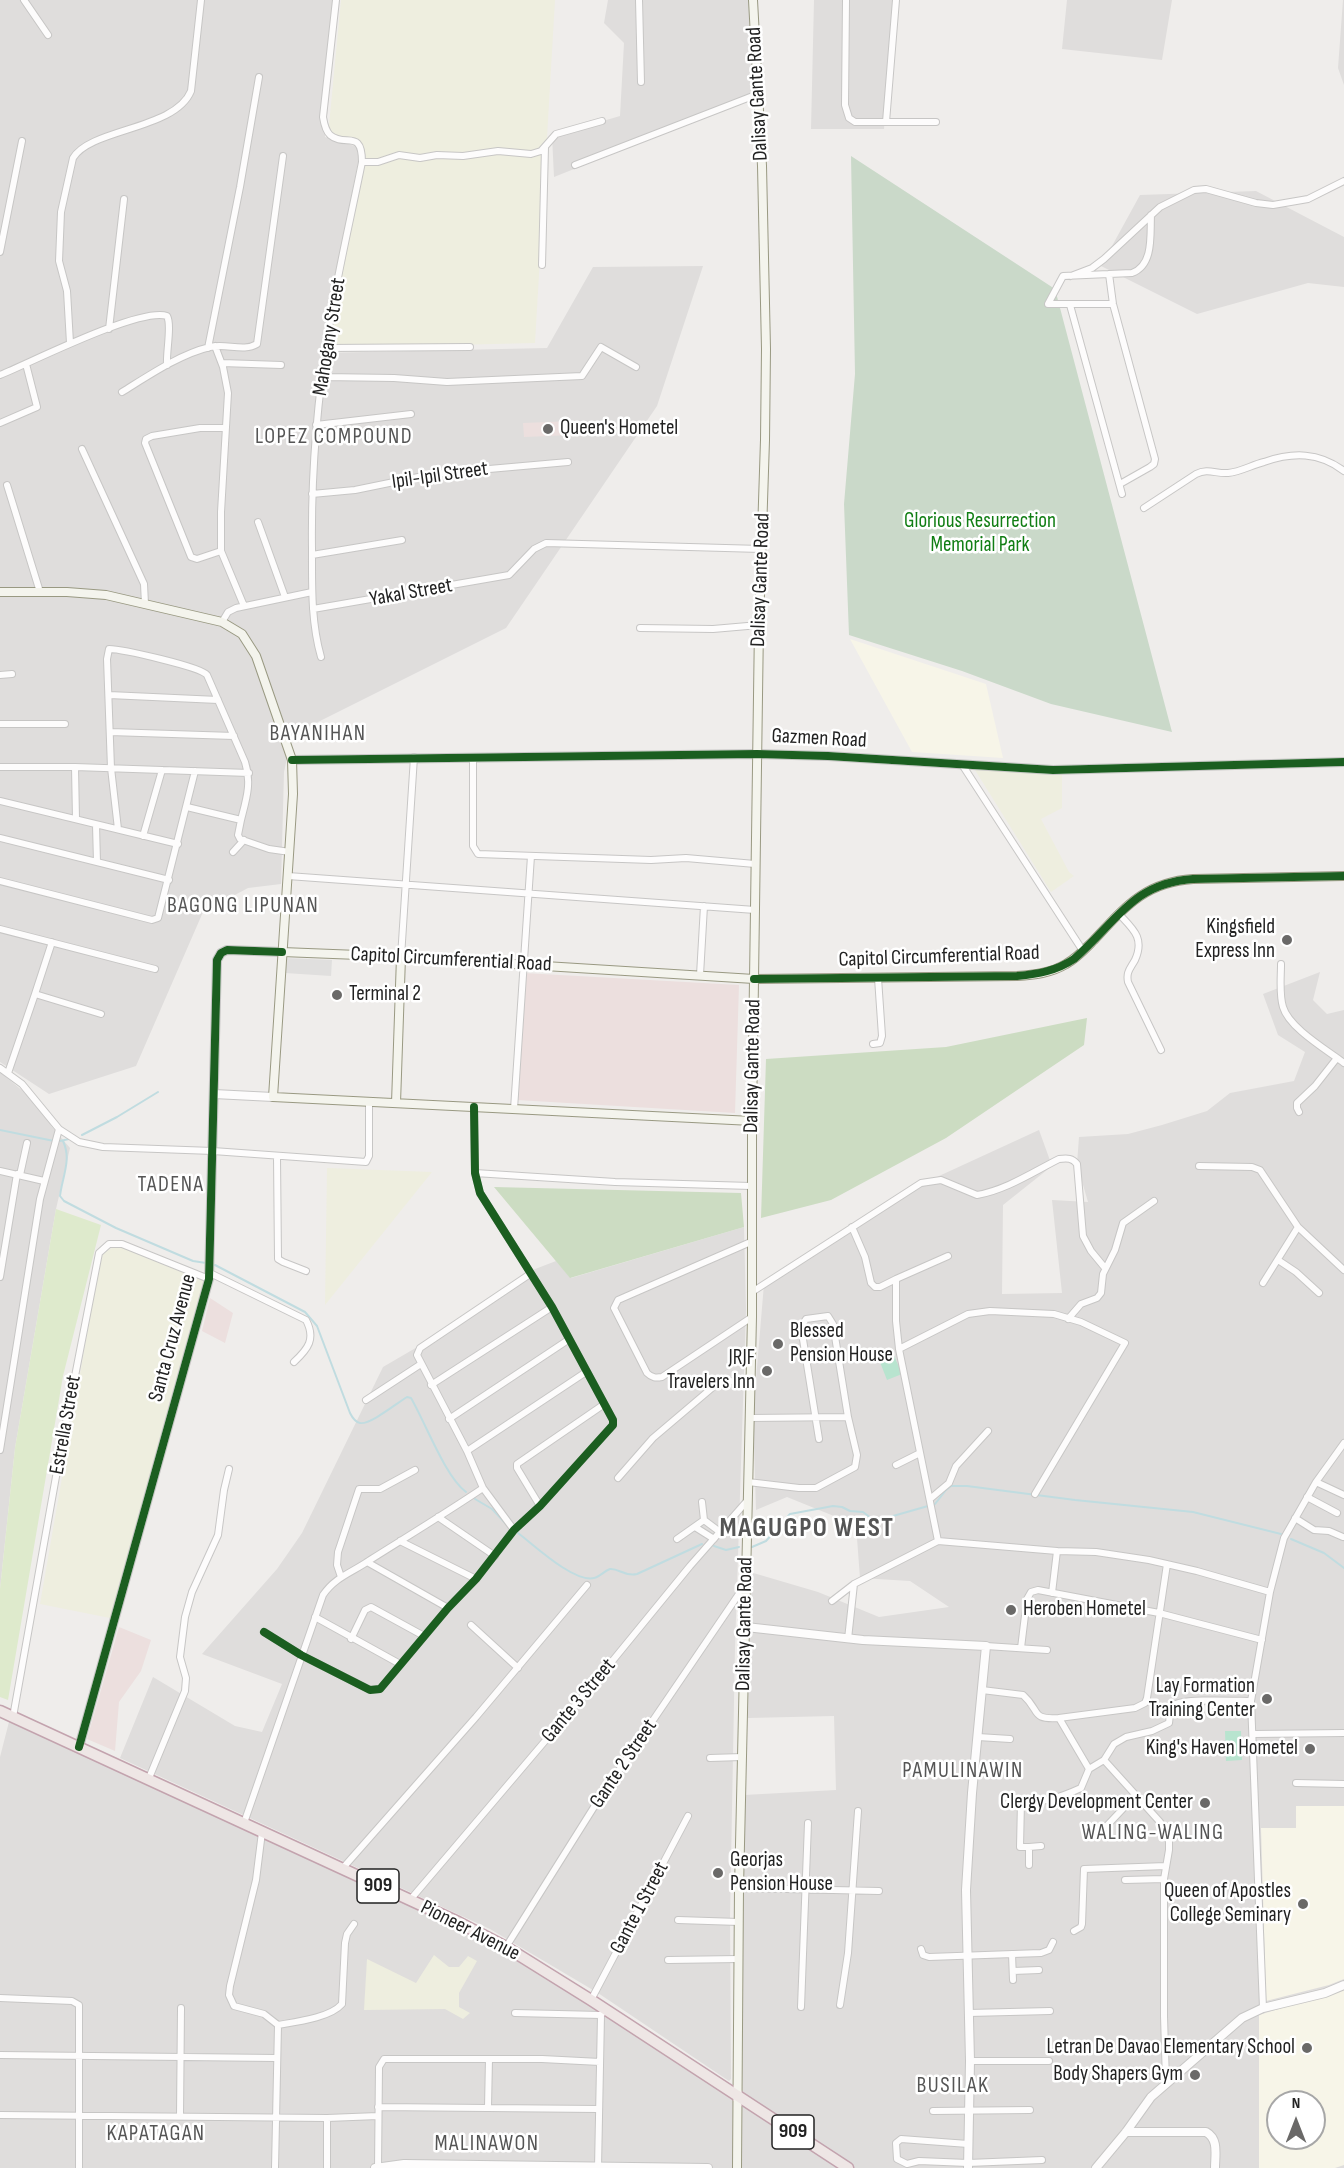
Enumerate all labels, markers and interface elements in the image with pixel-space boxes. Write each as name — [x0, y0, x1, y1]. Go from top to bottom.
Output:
street label: Dalisay Gante Road — [742, 26, 774, 162]
street label: Mahogany Street — [308, 276, 352, 398]
place label: Queen's Hometel — [560, 416, 678, 442]
marker: Queen's Hometel — [541, 422, 555, 436]
district label: LOPEZ COMPOUND — [255, 424, 413, 450]
street label: Ipil-Ipil Street — [390, 457, 490, 495]
park label: Glorious Resurrection Memorial Park — [904, 509, 1056, 559]
street label: Dalisay Gante Road — [746, 513, 776, 647]
street label: Yakal Street — [368, 573, 454, 613]
district label: BAYANIHAN — [270, 721, 366, 747]
street label: Gazmen Road — [771, 724, 867, 754]
district label: BAGONG LIPUNAN — [167, 893, 319, 919]
place label: Kingsfield Express Inn — [1195, 915, 1275, 965]
marker: Kingsfield Express Inn — [1280, 933, 1294, 947]
street label: Capitol Circumferential Road — [838, 941, 1040, 973]
street label: Capitol Circumferential Road — [350, 942, 552, 978]
place label: Terminal 2 — [349, 982, 421, 1008]
marker: Terminal 2 — [330, 988, 344, 1002]
street label: Dalisay Gante Road — [739, 999, 767, 1133]
district label: TADENA — [138, 1172, 204, 1198]
street label: Santa Cruz Avenue — [144, 1271, 202, 1405]
place label: Blessed Pension House — [790, 1319, 893, 1369]
marker: Blessed Pension House — [771, 1337, 785, 1351]
place label: JRJF Travelers Inn — [667, 1346, 755, 1396]
marker: JRJF Travelers Inn — [760, 1364, 774, 1378]
street label: Estrella Street — [45, 1373, 87, 1477]
district label: MAGUGPO WEST — [720, 1513, 894, 1545]
street label: Dalisay Gante Road — [731, 1557, 759, 1691]
place label: Heroben Hometel — [1023, 1597, 1146, 1623]
marker: Heroben Hometel — [1004, 1603, 1018, 1617]
street label: Gante 3 Street — [537, 1654, 621, 1748]
place label: Lay Formation Training Center — [1148, 1674, 1255, 1724]
marker: Lay Formation Training Center — [1260, 1692, 1274, 1706]
street label: Gante 2 Street — [585, 1715, 663, 1813]
place label: King's Haven Hometel — [1146, 1736, 1298, 1762]
marker: King's Haven Hometel — [1303, 1742, 1317, 1756]
district label: PAMULINAWIN — [902, 1758, 1024, 1784]
place label: Clergy Development Center — [1000, 1790, 1193, 1816]
marker: Clergy Development Center — [1198, 1796, 1212, 1810]
district label: WALING-WALING — [1081, 1820, 1225, 1846]
place label: Georjas Pension House — [730, 1848, 833, 1898]
street label: Gante 1 Street — [605, 1858, 675, 1958]
marker: Georjas Pension House — [711, 1866, 725, 1880]
road number: 909 — [357, 1869, 399, 1903]
place label: Queen of Apostles College Seminary — [1164, 1879, 1291, 1929]
street label: Pioneer Avenue — [416, 1895, 524, 1967]
marker: Queen of Apostles College Seminary — [1296, 1897, 1310, 1911]
place label: Letran De Davao Elementary School — [1047, 2035, 1295, 2061]
marker: Letran De Davao Elementary School — [1300, 2041, 1314, 2055]
place label: Body Shapers Gym — [1053, 2062, 1183, 2088]
marker: Body Shapers Gym — [1188, 2068, 1202, 2082]
district label: BUSILAK — [917, 2073, 989, 2099]
north arrow — [1266, 2090, 1326, 2150]
text: N — [1292, 2094, 1300, 2113]
road number: 909 — [772, 2115, 814, 2149]
district label: KAPATAGAN — [106, 2121, 206, 2147]
district label: MALINAWON — [435, 2131, 539, 2157]

